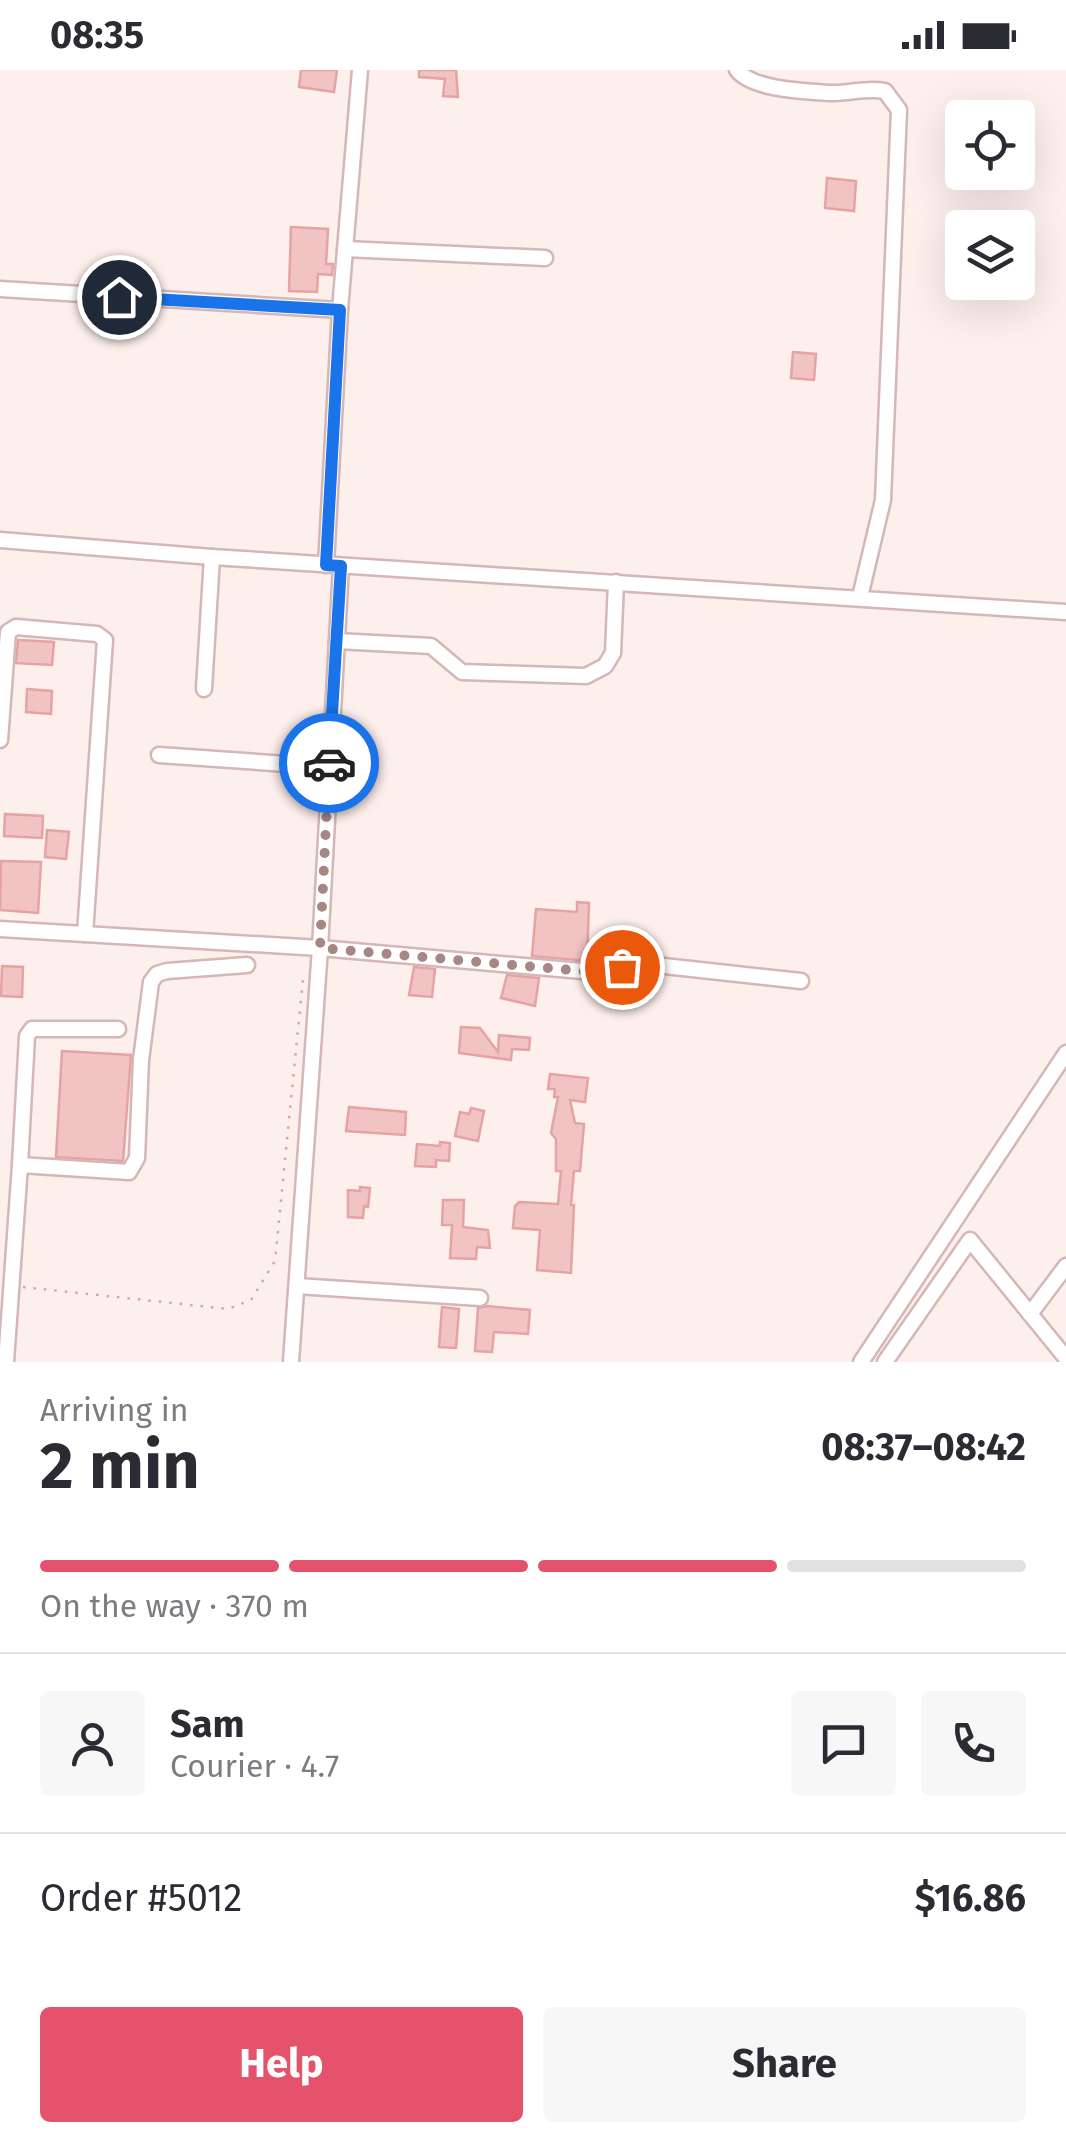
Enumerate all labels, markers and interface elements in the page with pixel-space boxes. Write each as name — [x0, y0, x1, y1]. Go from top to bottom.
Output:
text: 08:35 — [50, 12, 144, 58]
map controls — [945, 100, 1035, 300]
button: locate — [945, 100, 1035, 190]
button: layers — [945, 210, 1035, 300]
pin — [77, 255, 162, 340]
icon: home — [92, 270, 147, 325]
courier — [279, 713, 379, 813]
icon: car — [302, 736, 357, 791]
pin — [580, 925, 665, 1010]
icon: bag — [595, 940, 650, 995]
text: Arriving in — [40, 1391, 188, 1429]
text: 08:37–08:42 — [821, 1424, 1026, 1470]
text: 2 min — [40, 1427, 200, 1505]
text: On the way · 370 m — [40, 1587, 309, 1625]
button: person — [40, 1691, 145, 1796]
button: chat — [791, 1691, 896, 1796]
button: phone — [921, 1691, 1026, 1796]
text: Sam — [170, 1701, 245, 1747]
text: Courier · 4.7 — [170, 1747, 339, 1785]
text: Order #5012 — [40, 1875, 242, 1921]
text: $16.86 — [915, 1875, 1026, 1921]
button: Help — [40, 2007, 523, 2122]
button: Share — [543, 2007, 1026, 2122]

